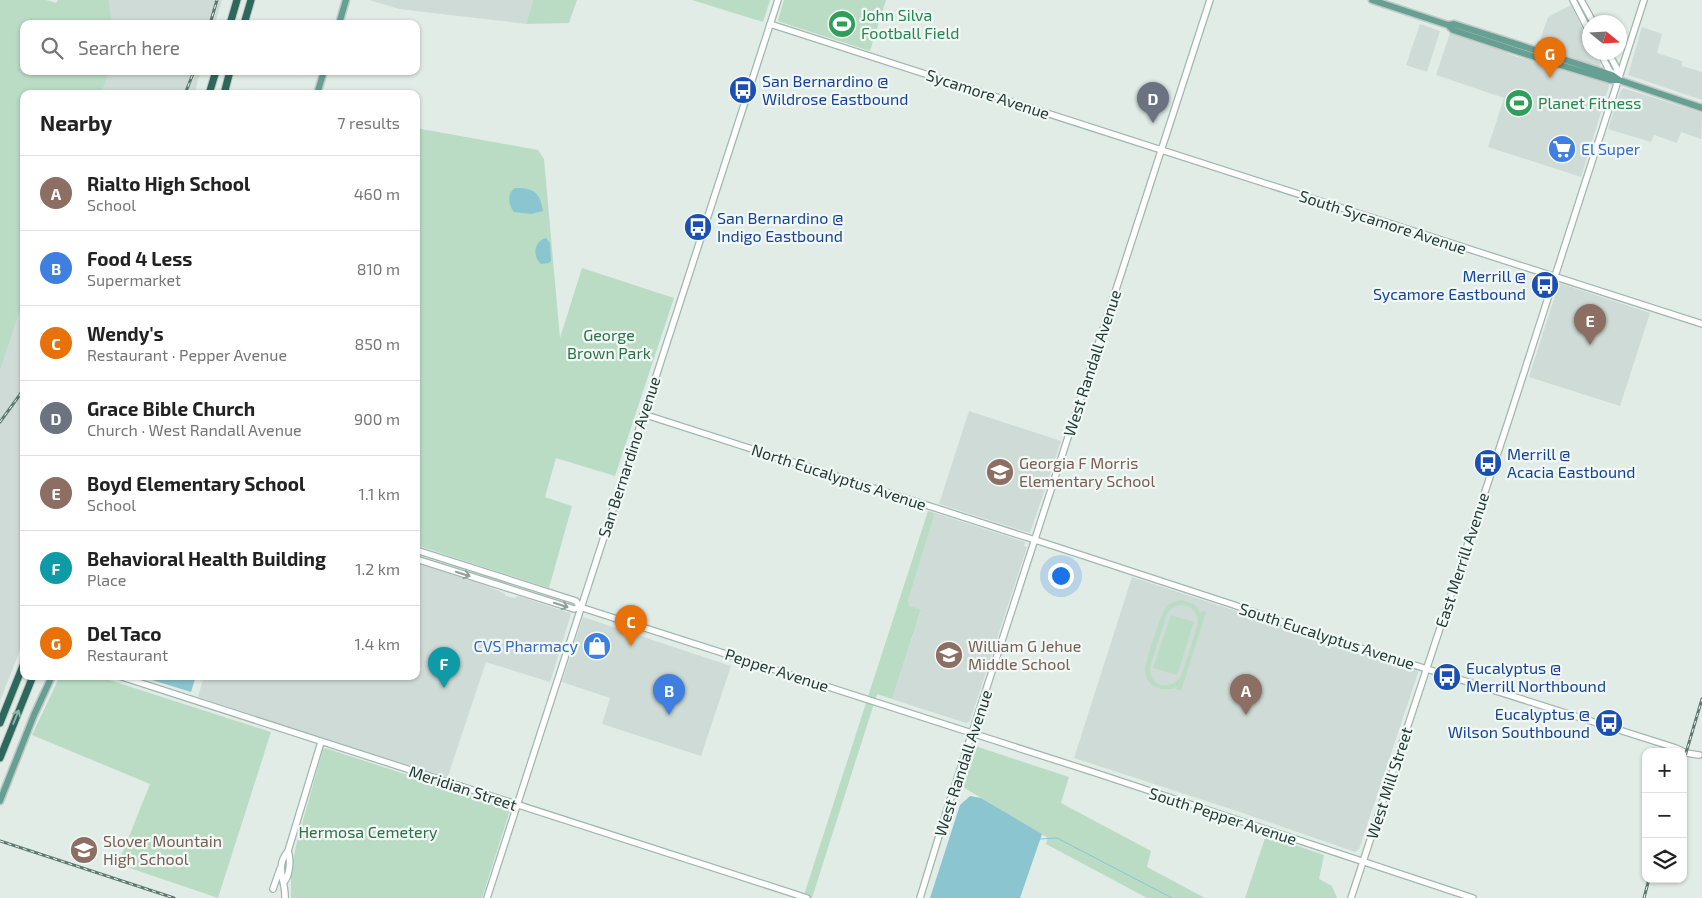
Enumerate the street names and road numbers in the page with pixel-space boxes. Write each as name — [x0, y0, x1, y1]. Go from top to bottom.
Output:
street label: Sycamore Avenue — [924, 65, 1052, 122]
street label: South Sycamore Avenue — [1297, 185, 1469, 258]
street label: West Randall Avenue — [1059, 287, 1124, 439]
street label: San Bernardino Avenue — [593, 374, 664, 540]
street label: North Eucalyptus Avenue — [749, 439, 929, 514]
street label: East Merrill Avenue — [1431, 490, 1492, 630]
street label: South Eucalyptus Avenue — [1237, 598, 1417, 673]
street label: Pepper Avenue — [723, 644, 831, 695]
street label: West Randall Avenue — [930, 687, 995, 839]
street label: West Mill Street — [1362, 725, 1416, 841]
street label: Meridian Street — [407, 761, 519, 814]
street label: South Pepper Avenue — [1147, 783, 1299, 848]

